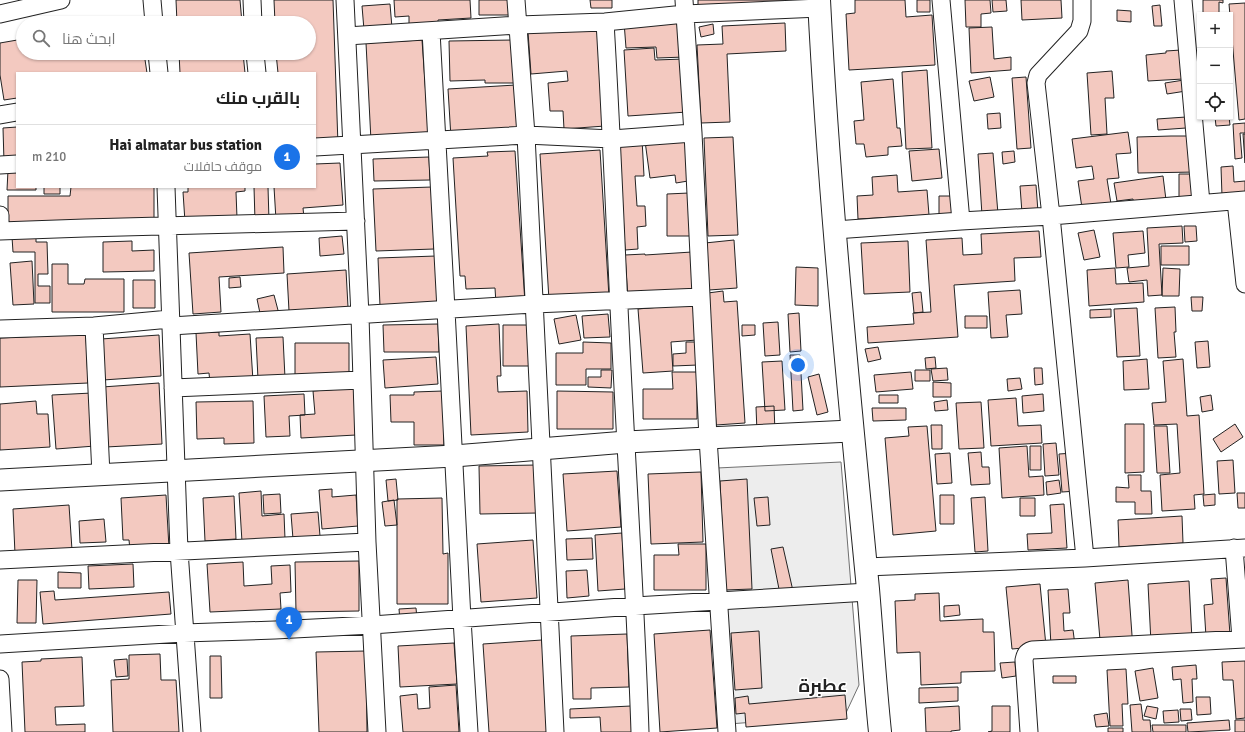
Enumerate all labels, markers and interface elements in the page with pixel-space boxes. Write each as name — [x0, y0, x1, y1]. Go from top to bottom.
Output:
map controls — [1197, 12, 1233, 120]
button: + — [1197, 12, 1233, 48]
search box — [16, 16, 316, 60]
icon: search — [30, 27, 52, 49]
text: ابحث هنا — [62, 30, 115, 48]
button: − — [1197, 48, 1233, 84]
button: locate — [1197, 84, 1233, 120]
text: بالقرب منك — [216, 88, 300, 109]
text: Hai almatar bus station — [109, 136, 262, 154]
text: 210 m — [32, 149, 66, 165]
text: 1 — [283, 149, 291, 165]
text: موقف حافلات — [184, 159, 262, 175]
your location — [788, 355, 808, 375]
pin: 1 — [276, 607, 302, 640]
district label: عطبرة — [799, 675, 847, 697]

